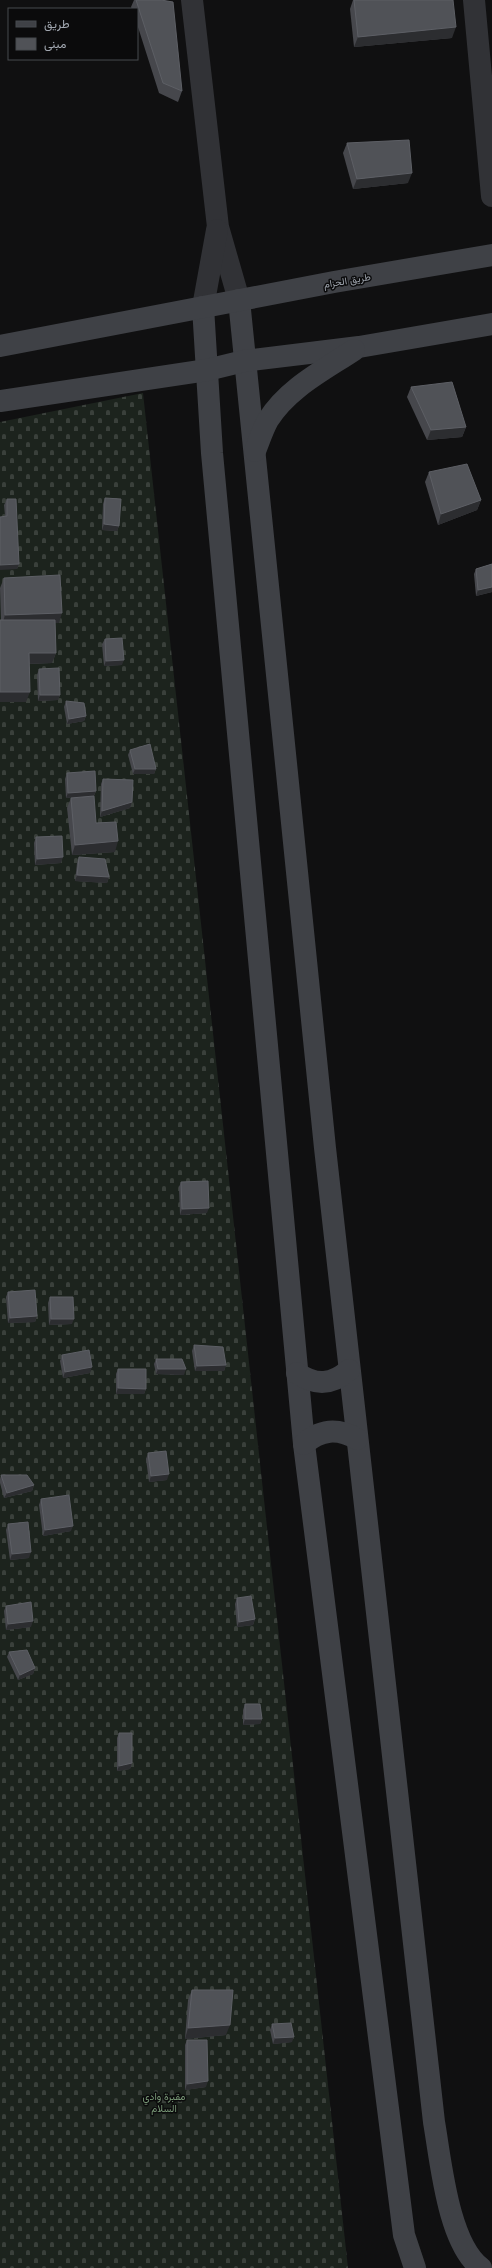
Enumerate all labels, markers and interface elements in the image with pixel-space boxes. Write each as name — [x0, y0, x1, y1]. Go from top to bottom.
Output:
legend — [8, 8, 138, 60]
text: طريق — [44, 17, 70, 32]
text: مبنى — [44, 37, 66, 52]
street label: طريق الحزام — [323, 271, 372, 291]
park label: مقبرة وادي السلام — [143, 2091, 185, 2115]

